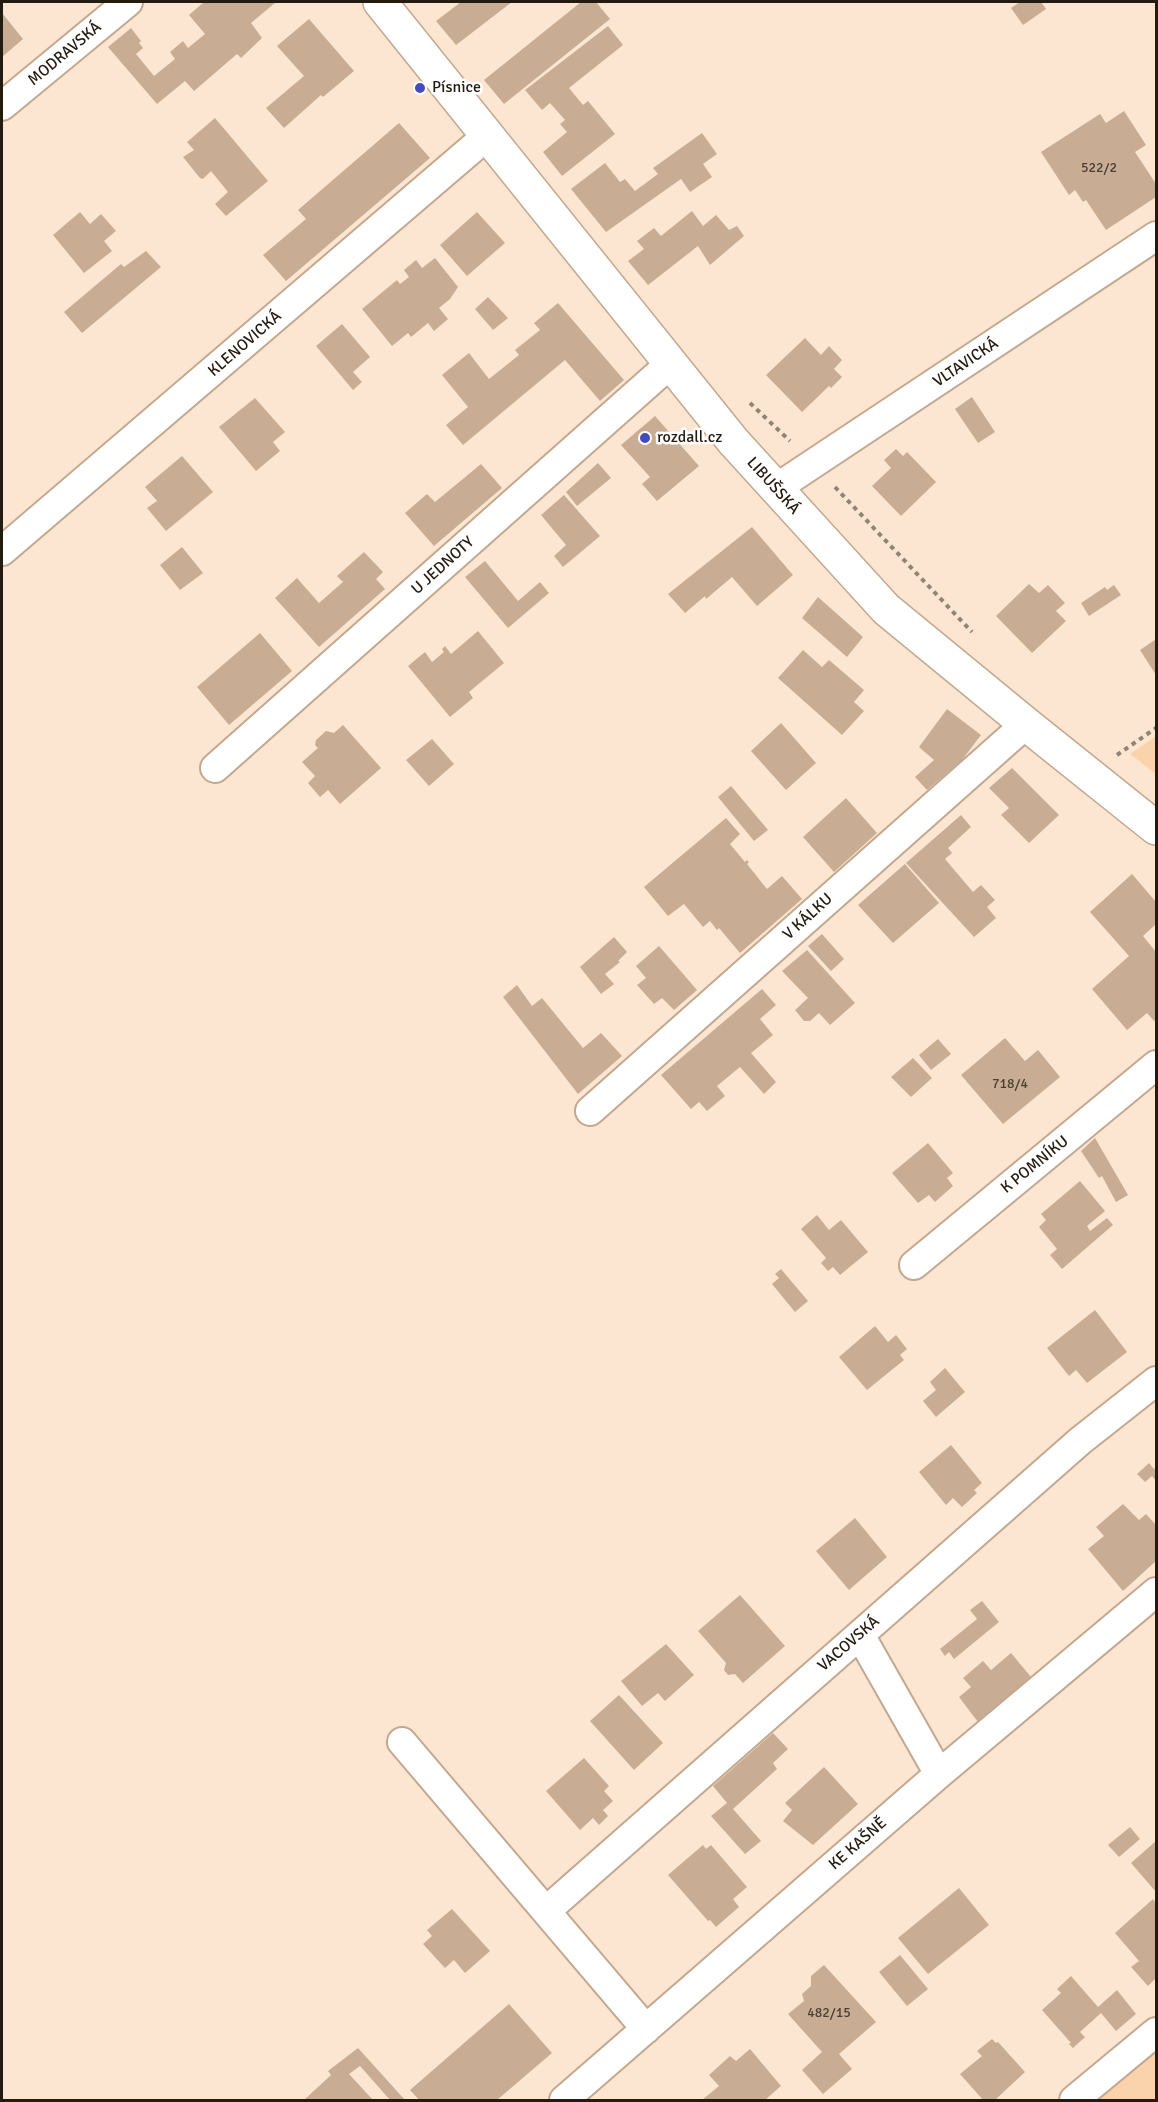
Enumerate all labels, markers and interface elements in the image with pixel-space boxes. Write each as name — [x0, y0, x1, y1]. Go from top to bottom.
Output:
street label: MODRAVSKÁ — [24, 18, 106, 90]
place label: Písnice — [432, 78, 481, 98]
marker: Písnice — [413, 81, 427, 95]
house number: 522/2 — [1081, 160, 1117, 176]
street label: KLENOVICKÁ — [204, 307, 286, 381]
street label: VLTAVICKÁ — [930, 334, 1002, 392]
place label: rozdall.cz — [657, 428, 722, 448]
marker: rozdall.cz — [638, 431, 652, 445]
street label: LIBUŠSKÁ — [742, 453, 804, 519]
street label: U JEDNOTY — [408, 533, 478, 599]
street label: V KÁLKU — [779, 890, 837, 944]
house number: 718/4 — [992, 1076, 1028, 1092]
street label: K POMNÍKU — [997, 1132, 1073, 1198]
street label: VACOVSKÁ — [814, 1612, 884, 1676]
street label: KE KAŠNĚ — [825, 1814, 891, 1874]
house number: 482/15 — [807, 2005, 851, 2021]

